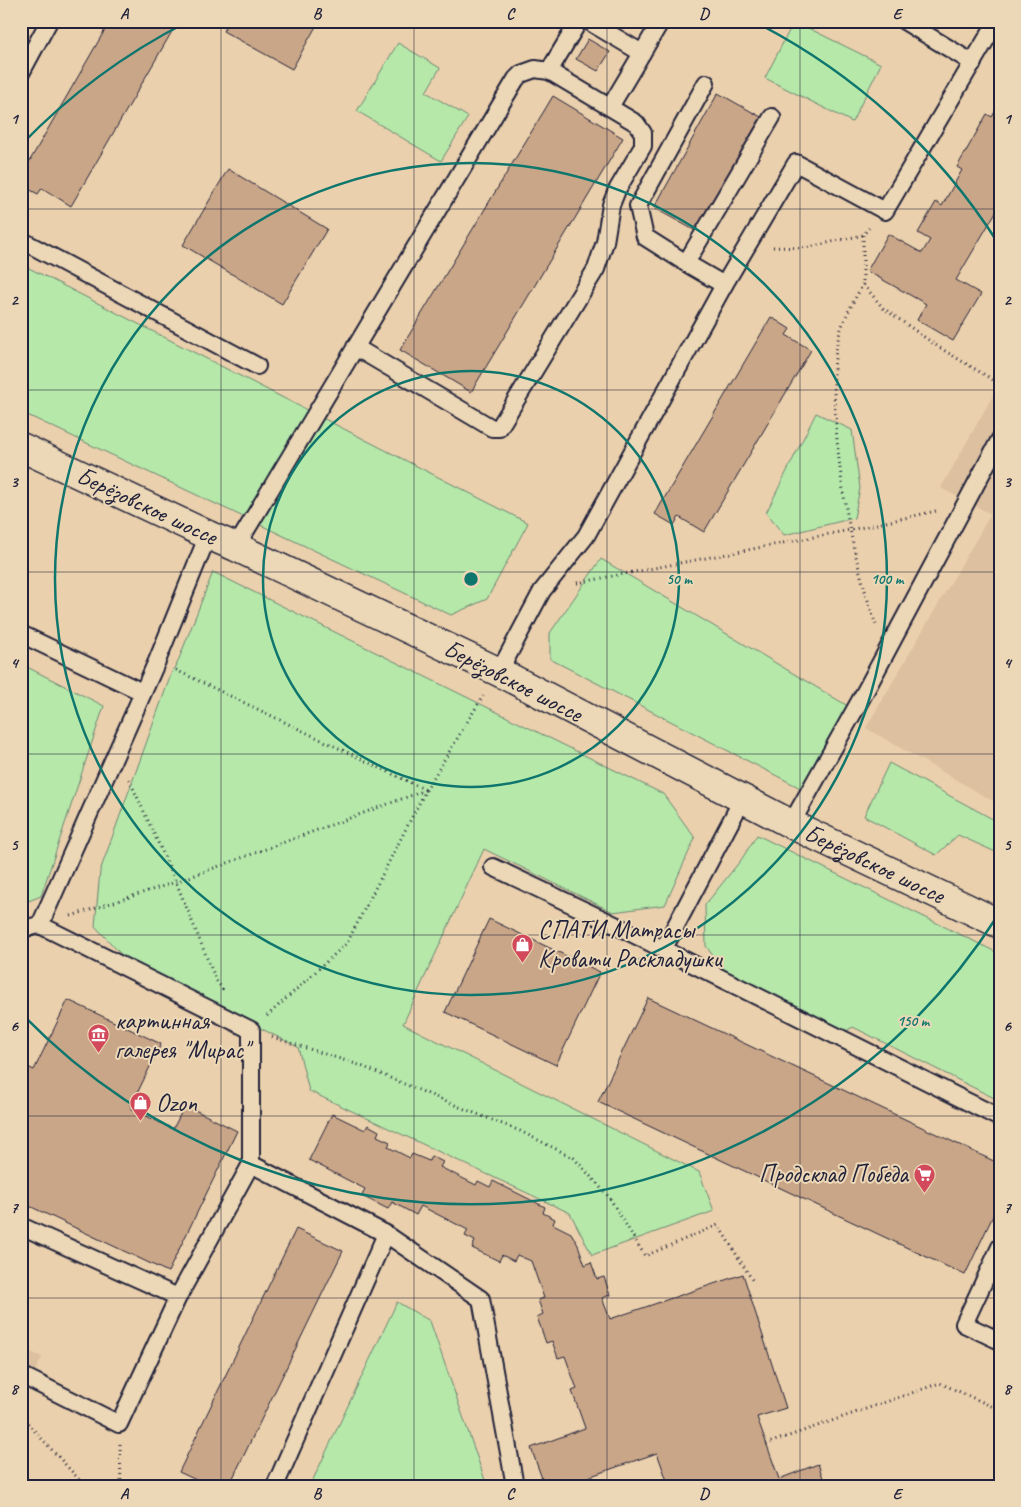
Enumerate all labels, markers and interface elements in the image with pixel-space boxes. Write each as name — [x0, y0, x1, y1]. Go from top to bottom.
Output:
text: A — [120, 4, 130, 24]
text: B — [313, 4, 323, 24]
text: C — [506, 4, 516, 24]
text: D — [699, 4, 710, 24]
text: E — [893, 4, 904, 24]
text: 1 — [10, 109, 19, 129]
text: 1 — [1003, 109, 1012, 129]
text: 2 — [10, 290, 19, 310]
text: 2 — [1003, 290, 1012, 310]
street label: Берёзовское шоссе — [71, 460, 224, 554]
text: 3 — [10, 472, 19, 492]
text: 3 — [1003, 472, 1012, 492]
centre of rings — [462, 570, 480, 588]
text: 50 m — [666, 570, 693, 589]
text: 100 m — [871, 570, 905, 589]
street label: Берёзовское шоссе — [438, 632, 589, 731]
text: 4 — [10, 653, 19, 673]
text: 4 — [1003, 653, 1012, 673]
street label: Берёзовское шоссе — [799, 817, 951, 912]
text: 5 — [11, 835, 20, 855]
text: 5 — [1004, 835, 1013, 855]
place label: СПАТИ Матрасы Кровати Раскладушки — [538, 914, 724, 975]
shop icon: СПАТИ Матрасы Кровати Раскладушки — [510, 932, 534, 963]
place label: картинная галерея "Мирас" — [115, 1005, 254, 1066]
text: 150 m — [897, 1012, 931, 1031]
text: 6 — [10, 1016, 19, 1036]
text: 6 — [1003, 1016, 1012, 1036]
museum icon: картинная галерея "Мирас" — [87, 1023, 111, 1054]
place label: Ozon — [156, 1087, 198, 1119]
shop icon: Ozon — [128, 1091, 152, 1122]
place label: Продсклад Победа — [759, 1158, 910, 1190]
supermarket icon: Продсклад Победа — [912, 1162, 936, 1193]
text: 7 — [10, 1198, 19, 1218]
text: 7 — [1003, 1198, 1012, 1218]
text: 8 — [10, 1379, 19, 1399]
text: 8 — [1003, 1379, 1012, 1399]
text: A — [120, 1484, 130, 1504]
text: B — [313, 1484, 323, 1504]
text: C — [506, 1484, 516, 1504]
text: D — [699, 1484, 710, 1504]
text: E — [893, 1484, 904, 1504]

